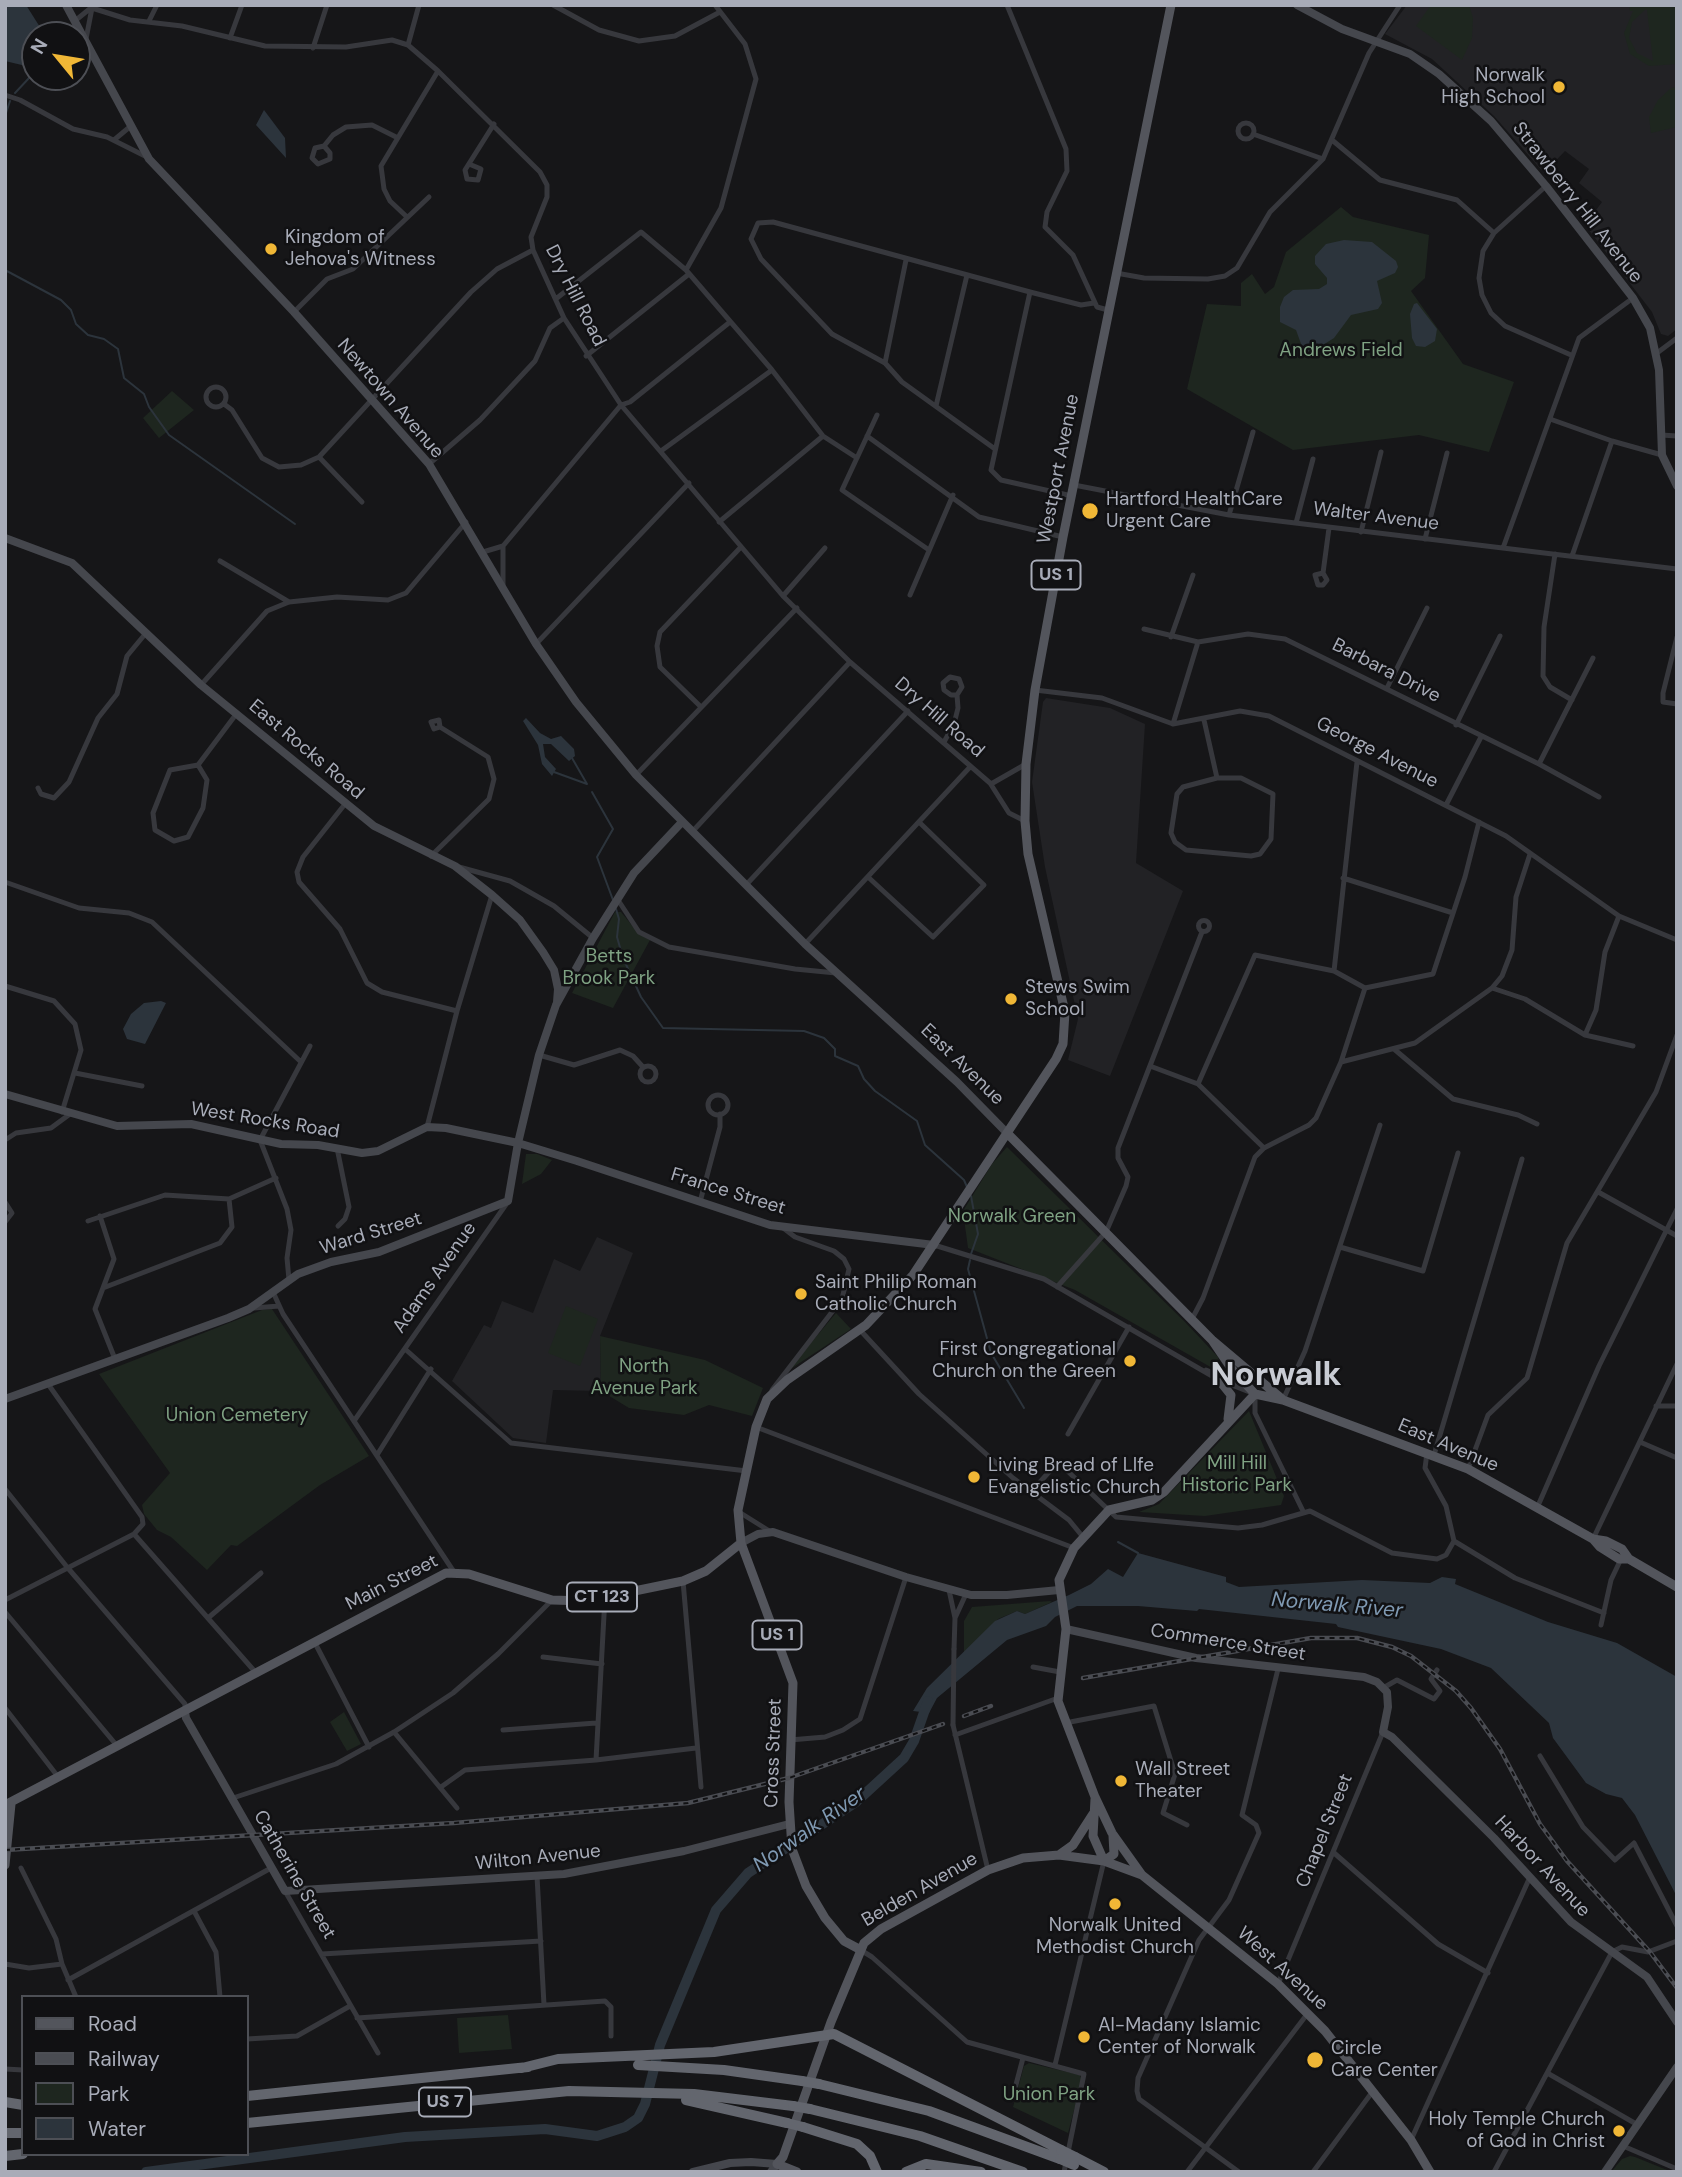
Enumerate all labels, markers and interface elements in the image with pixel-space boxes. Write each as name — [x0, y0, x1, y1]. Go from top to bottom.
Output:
north arrow — [21, 21, 91, 91]
text: N — [25, 34, 53, 59]
place label: Norwalk High School — [1441, 65, 1545, 109]
marker: Norwalk High School — [1551, 79, 1567, 95]
street label: Strawberry Hill Avenue — [1507, 118, 1647, 288]
place label: Kingdom of Jehova's Witness — [285, 227, 436, 271]
marker: Kingdom of Jehova's Witness — [263, 241, 279, 257]
street label: Dry Hill Road — [540, 241, 610, 351]
street label: Newtown Avenue — [332, 334, 448, 464]
park label: Andrews Field — [1279, 340, 1403, 362]
street label: Westport Avenue — [1033, 392, 1085, 546]
place label: Hartford HealthCare Urgent Care — [1106, 489, 1283, 533]
street label: Walter Avenue — [1312, 498, 1440, 536]
marker: Hartford HealthCare Urgent Care — [1080, 501, 1100, 521]
road number: US 1 — [1032, 560, 1080, 590]
street label: Barbara Drive — [1328, 634, 1444, 708]
street label: Dry Hill Road — [890, 673, 988, 763]
street label: East Rocks Road — [244, 695, 368, 805]
street label: George Avenue — [1312, 712, 1442, 794]
park label: Betts Brook Park — [563, 946, 655, 990]
place label: Stews Swim School — [1025, 977, 1130, 1021]
marker: Stews Swim School — [1003, 991, 1019, 1007]
street label: East Avenue — [916, 1020, 1008, 1110]
street label: West Rocks Road — [189, 1098, 341, 1144]
street label: France Street — [668, 1164, 788, 1220]
park label: Norwalk Green — [948, 1206, 1076, 1228]
street label: Ward Street — [317, 1208, 425, 1260]
street label: Adams Avenue — [388, 1218, 482, 1338]
place label: Saint Philip Roman Catholic Church — [815, 1272, 977, 1316]
marker: Saint Philip Roman Catholic Church — [793, 1286, 809, 1302]
place label: First Congregational Church on the Green — [932, 1339, 1116, 1383]
marker: First Congregational Church on the Green — [1122, 1353, 1138, 1369]
park label: North Avenue Park — [590, 1356, 698, 1400]
district label: Norwalk — [1210, 1356, 1342, 1396]
park label: Union Cemetery — [166, 1405, 308, 1427]
street label: East Avenue — [1394, 1415, 1502, 1477]
park label: Mill Hill Historic Park — [1182, 1453, 1292, 1497]
place label: Living Bread of LIfe Evangelistic Church — [988, 1455, 1160, 1499]
marker: Living Bread of LIfe Evangelistic Church — [966, 1469, 982, 1485]
street label: Main Street — [342, 1550, 442, 1616]
road number: CT 123 — [567, 1582, 637, 1612]
water label: Norwalk River — [1270, 1588, 1404, 1624]
street label: Commerce Street — [1149, 1619, 1307, 1667]
road number: US 1 — [752, 1620, 802, 1650]
street label: Cross Street — [761, 1698, 787, 1808]
place label: Wall Street Theater — [1135, 1759, 1230, 1803]
street label: Chapel Street — [1292, 1771, 1358, 1891]
marker: Wall Street Theater — [1113, 1773, 1129, 1789]
water label: Norwalk River — [749, 1782, 871, 1878]
street label: Catherine Street — [248, 1806, 340, 1944]
street label: Harbor Avenue — [1489, 1812, 1595, 1922]
street label: Wilton Avenue — [474, 1840, 602, 1876]
street label: Belden Avenue — [858, 1848, 982, 1932]
marker: Norwalk United Methodist Church — [1107, 1896, 1123, 1912]
place label: Norwalk United Methodist Church — [1036, 1915, 1194, 1959]
street label: West Avenue — [1232, 1922, 1332, 2016]
legend — [21, 1995, 248, 2156]
text: Road — [88, 2010, 137, 2038]
place label: Al-Madany Islamic Center of Norwalk — [1098, 2015, 1261, 2059]
marker: Al-Madany Islamic Center of Norwalk — [1076, 2029, 1092, 2045]
place label: Circle Care Center — [1331, 2038, 1438, 2082]
text: Railway — [88, 2045, 160, 2073]
marker: Circle Care Center — [1305, 2050, 1325, 2070]
text: Park — [88, 2080, 129, 2108]
park label: Union Park — [1003, 2084, 1095, 2106]
road number: US 7 — [419, 2088, 471, 2116]
place label: Holy Temple Church of God in Christ — [1428, 2109, 1605, 2153]
text: Water — [88, 2115, 146, 2143]
marker: Holy Temple Church of God in Christ — [1611, 2123, 1627, 2139]

